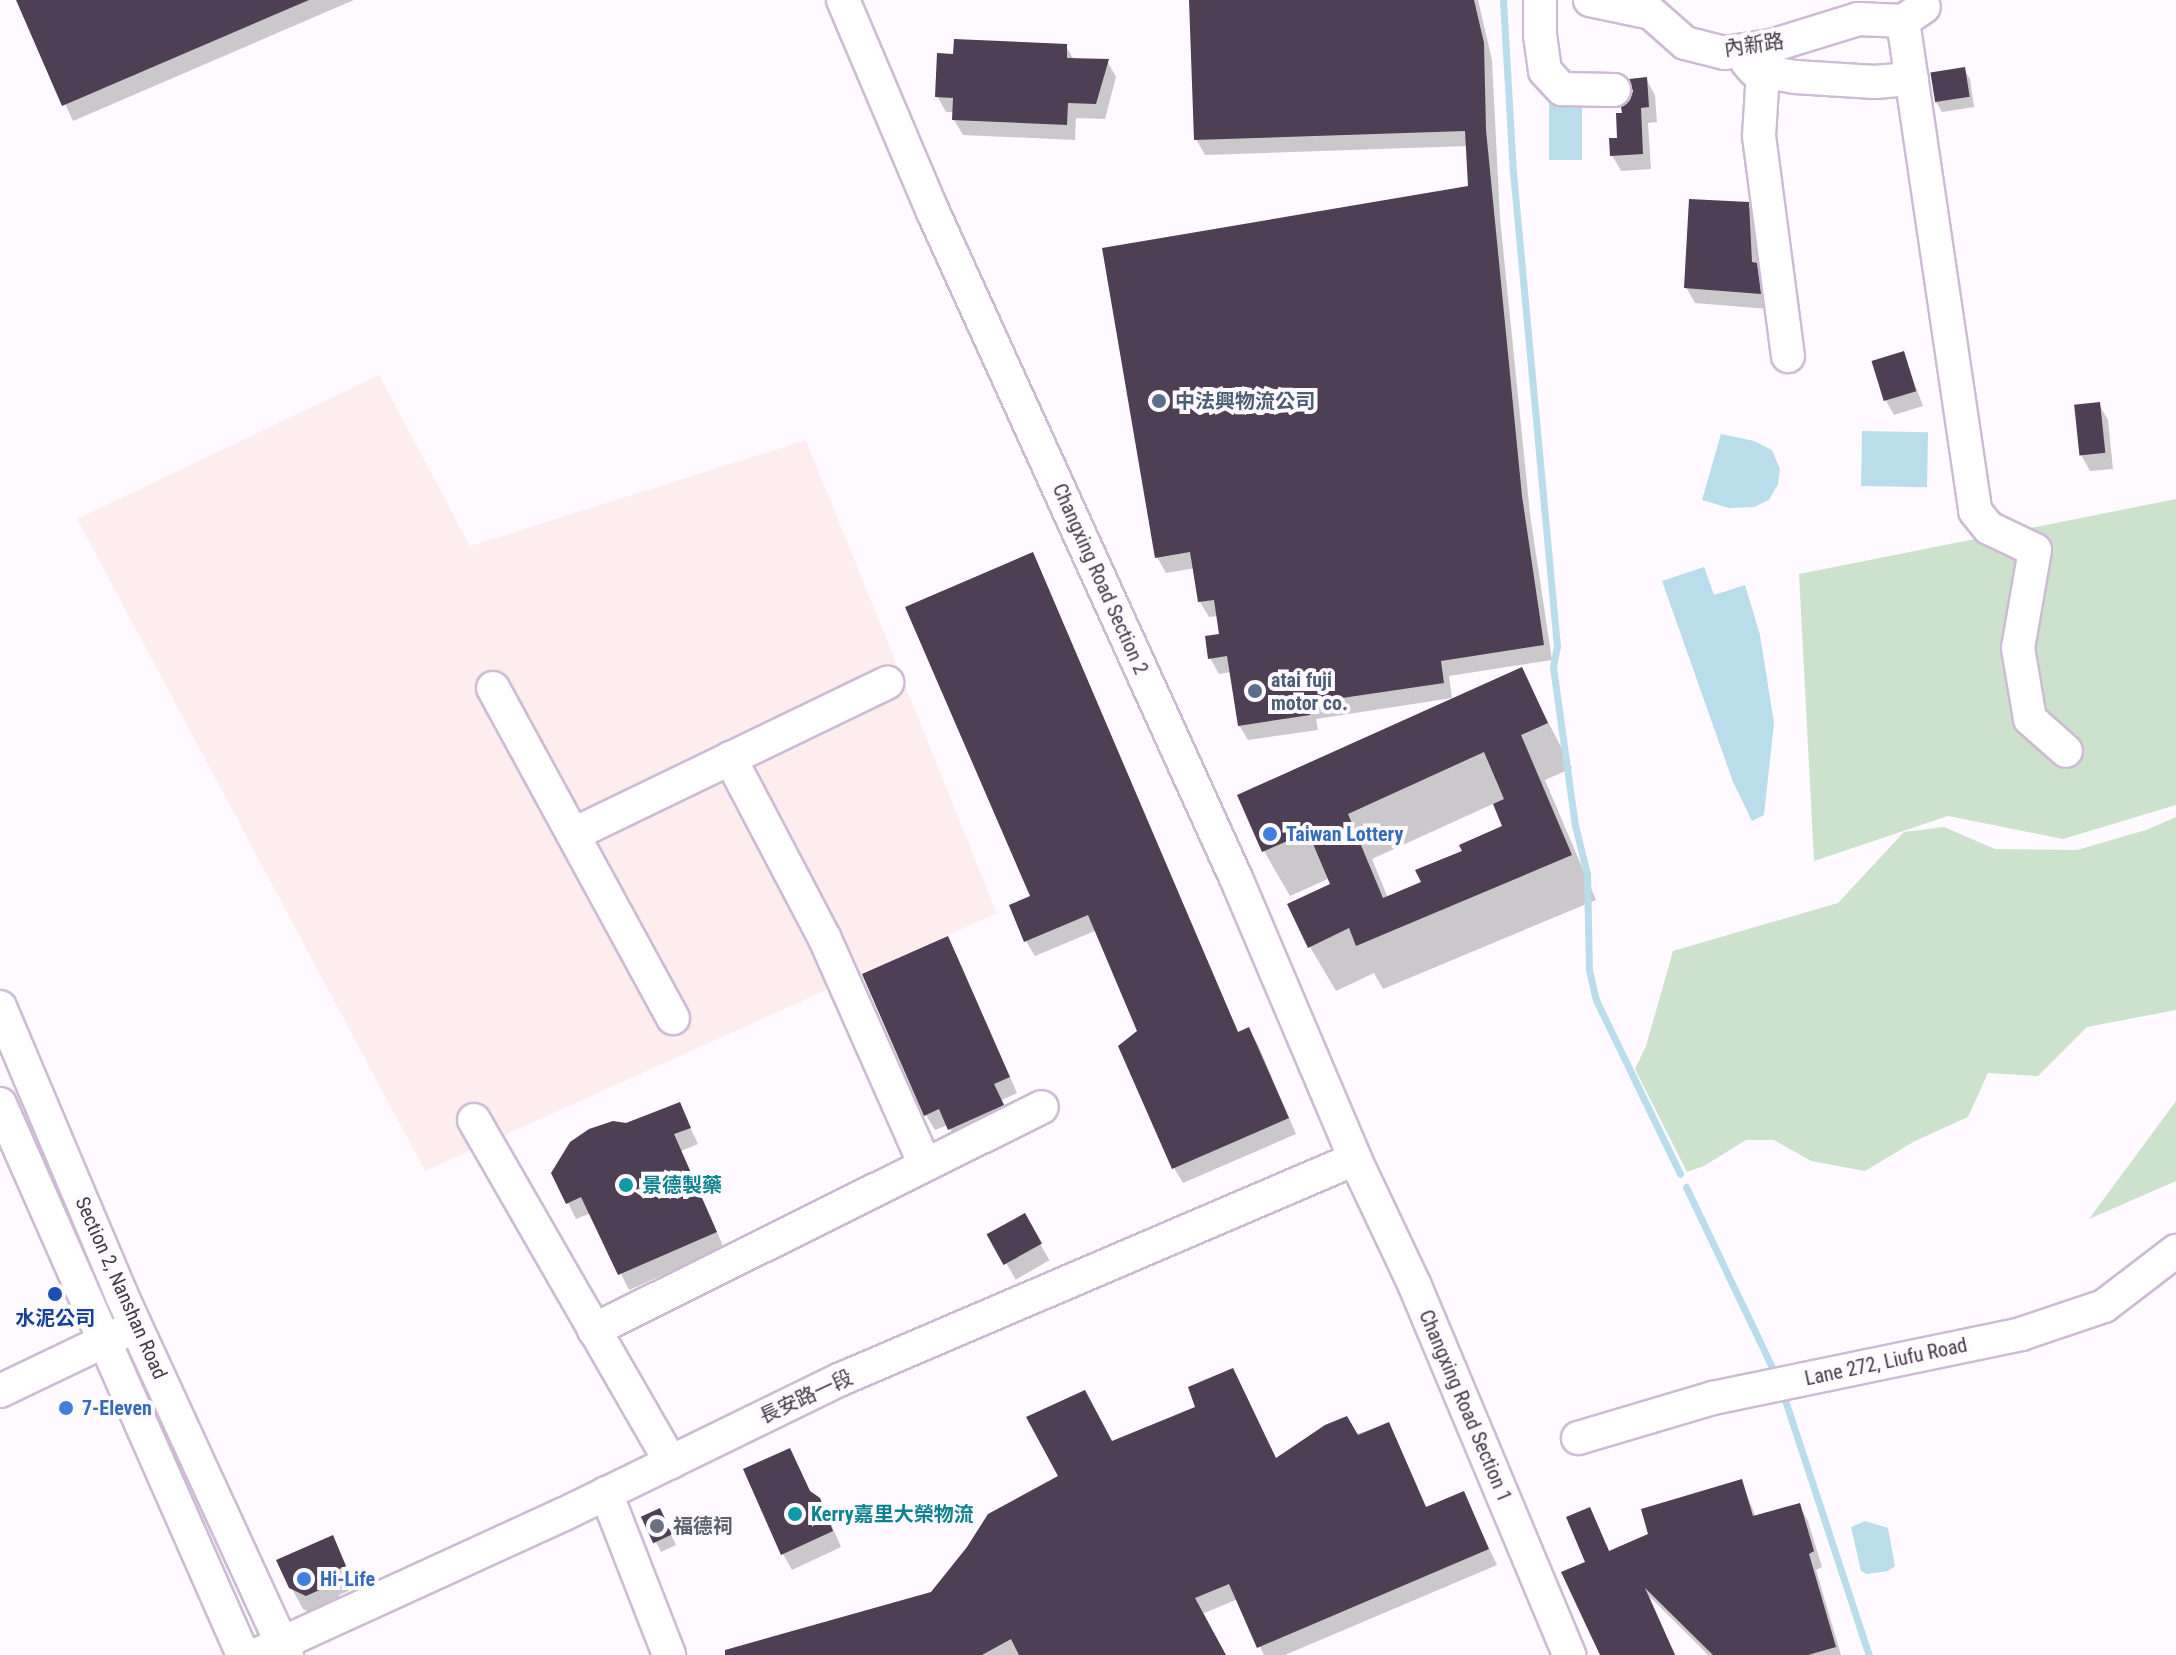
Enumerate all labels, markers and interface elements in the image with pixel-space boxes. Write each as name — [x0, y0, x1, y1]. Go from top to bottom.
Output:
street label: 內新路 — [1723, 29, 1785, 61]
place label: 中法興物流公司 — [1175, 389, 1315, 413]
marker: 中法興物流公司 — [1150, 392, 1168, 410]
street label: Changxing Road Section 2 — [1047, 480, 1153, 678]
place label: atai fuji motor co. — [1271, 668, 1348, 715]
marker: atai fuji motor co. — [1246, 682, 1264, 700]
place label: Taiwan Lottery — [1286, 822, 1403, 846]
marker: Taiwan Lottery — [1261, 825, 1279, 843]
place label: 景德製藥 — [642, 1173, 722, 1197]
marker: 景德製藥 — [617, 1176, 635, 1194]
street label: Section 2, Nanshan Road — [70, 1193, 172, 1383]
marker: 水泥公司 — [46, 1285, 64, 1303]
place label: 水泥公司 — [15, 1306, 95, 1330]
street label: Changxing Road Section 1 — [1414, 1306, 1516, 1506]
street label: Lane 272, Liufu Road — [1803, 1333, 1969, 1391]
street label: 長安路一段 — [756, 1365, 856, 1429]
place label: 7-Eleven — [82, 1396, 152, 1420]
marker: 7-Eleven — [57, 1399, 75, 1417]
place label: Kerry嘉里大榮物流 — [811, 1502, 974, 1526]
marker: Kerry嘉里大榮物流 — [786, 1505, 804, 1523]
place label: 福德祠 — [673, 1514, 733, 1538]
marker: 福德祠 — [648, 1517, 666, 1535]
place label: Hi-Life — [320, 1567, 375, 1591]
marker: Hi-Life — [295, 1570, 313, 1588]

